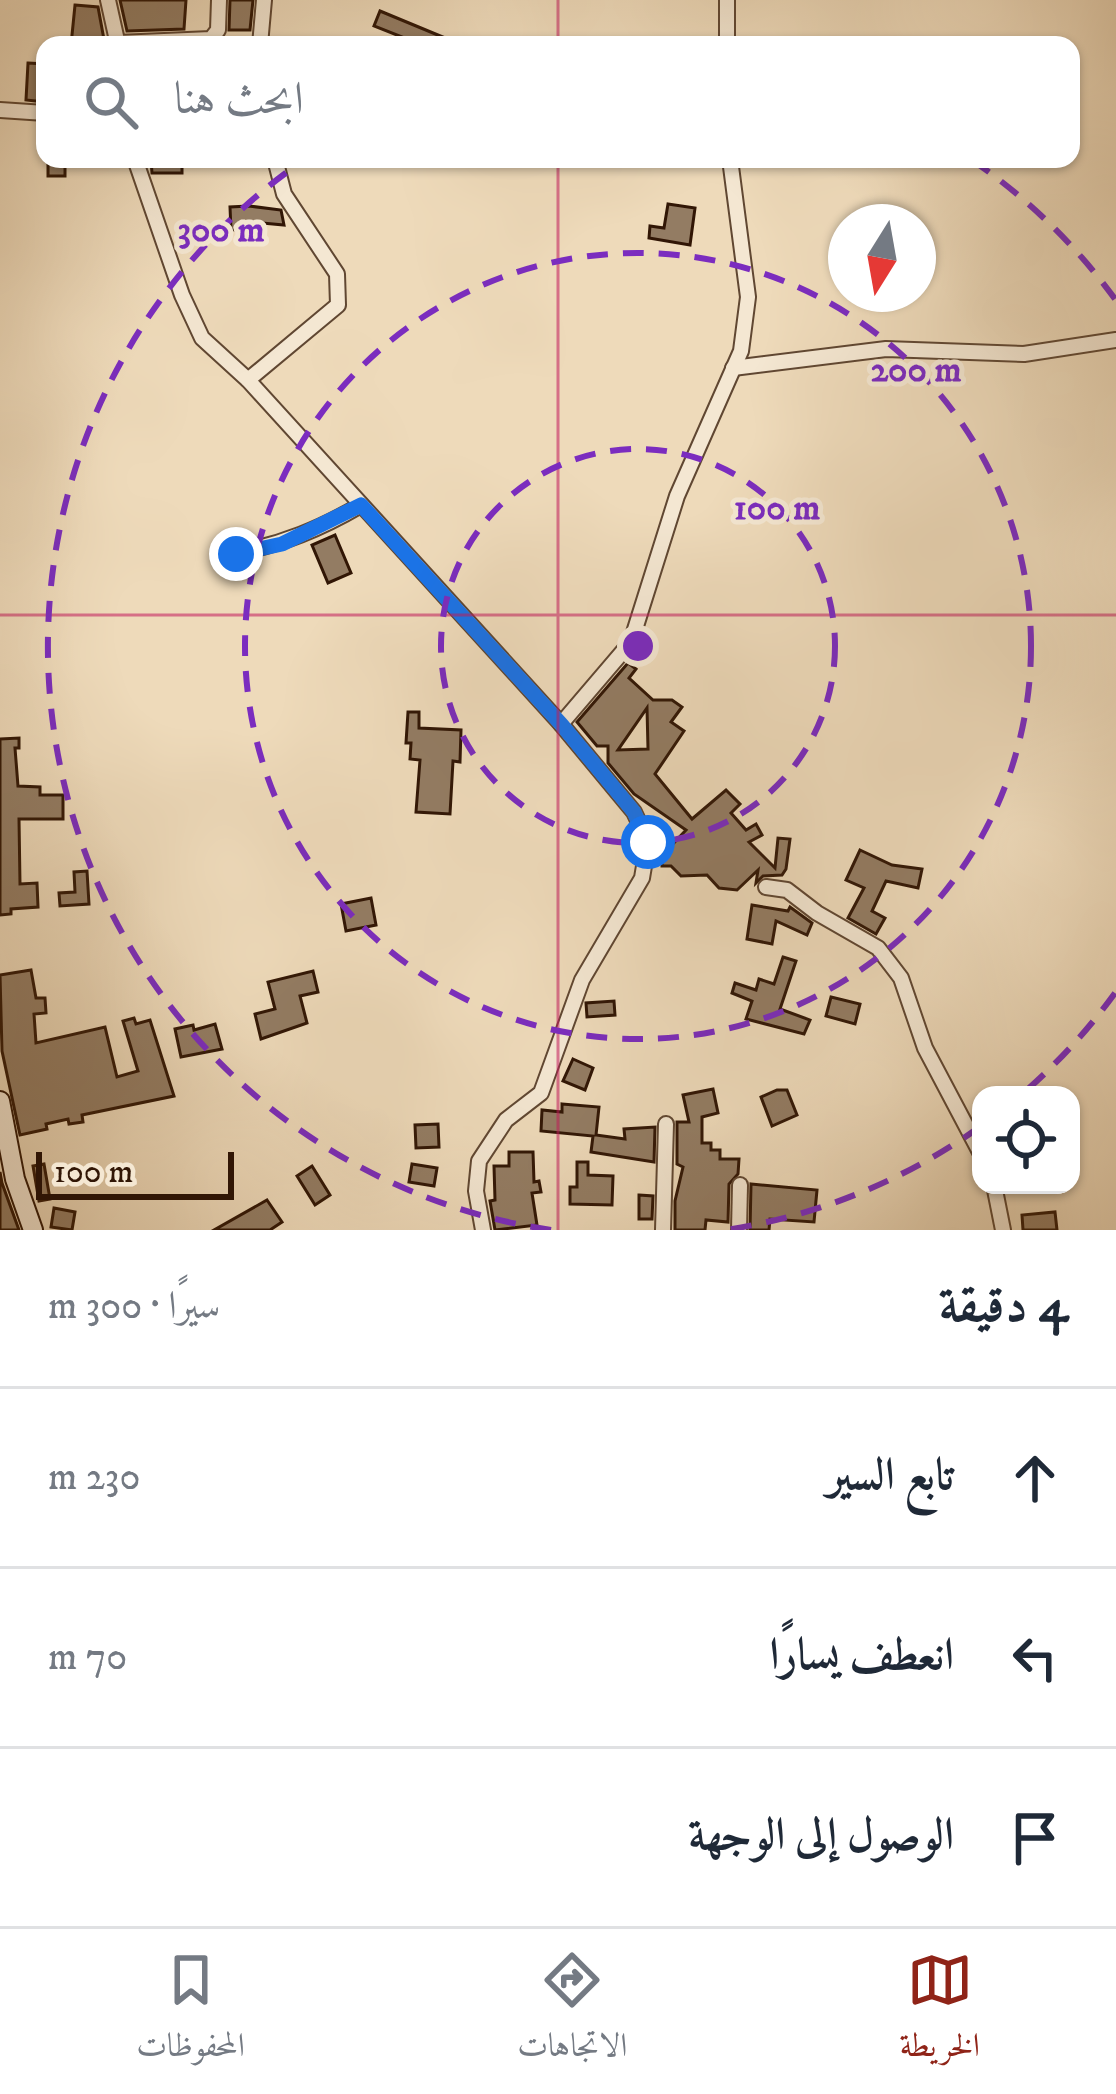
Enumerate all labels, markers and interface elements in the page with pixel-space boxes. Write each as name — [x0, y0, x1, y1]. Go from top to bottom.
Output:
search box — [36, 36, 1080, 168]
icon: search — [78, 69, 144, 135]
text: ابحث هنا — [174, 72, 304, 128]
north arrow — [828, 204, 936, 312]
text: 300 m — [178, 208, 264, 253]
text: 200 m — [870, 348, 962, 393]
text: 100 m — [734, 486, 820, 531]
route end — [209, 527, 263, 581]
centre of rings — [617, 625, 659, 667]
route start — [621, 815, 675, 869]
map controls — [972, 1086, 1080, 1194]
button: locate — [972, 1086, 1080, 1194]
scale bar — [36, 1146, 234, 1199]
text: 100 m — [54, 1152, 133, 1193]
text: 4 دقيقة — [939, 1274, 1068, 1338]
text: سيرًا · 300 m — [48, 1282, 220, 1331]
icon: ahead — [1002, 1445, 1068, 1511]
text: تابع السير — [827, 1448, 954, 1504]
text: 230 m — [48, 1453, 140, 1502]
icon: left — [1002, 1625, 1068, 1691]
text: انعطف يسارًا — [770, 1628, 954, 1684]
text: 70 m — [48, 1633, 127, 1682]
icon: arrive — [1002, 1805, 1068, 1871]
text: الوصول إلى الوجهة — [688, 1808, 954, 1864]
tab: المحفوظات — [136, 1947, 245, 2077]
tab: الاتجاهات — [517, 1947, 627, 2077]
tab: الخريطة — [900, 1947, 980, 2077]

